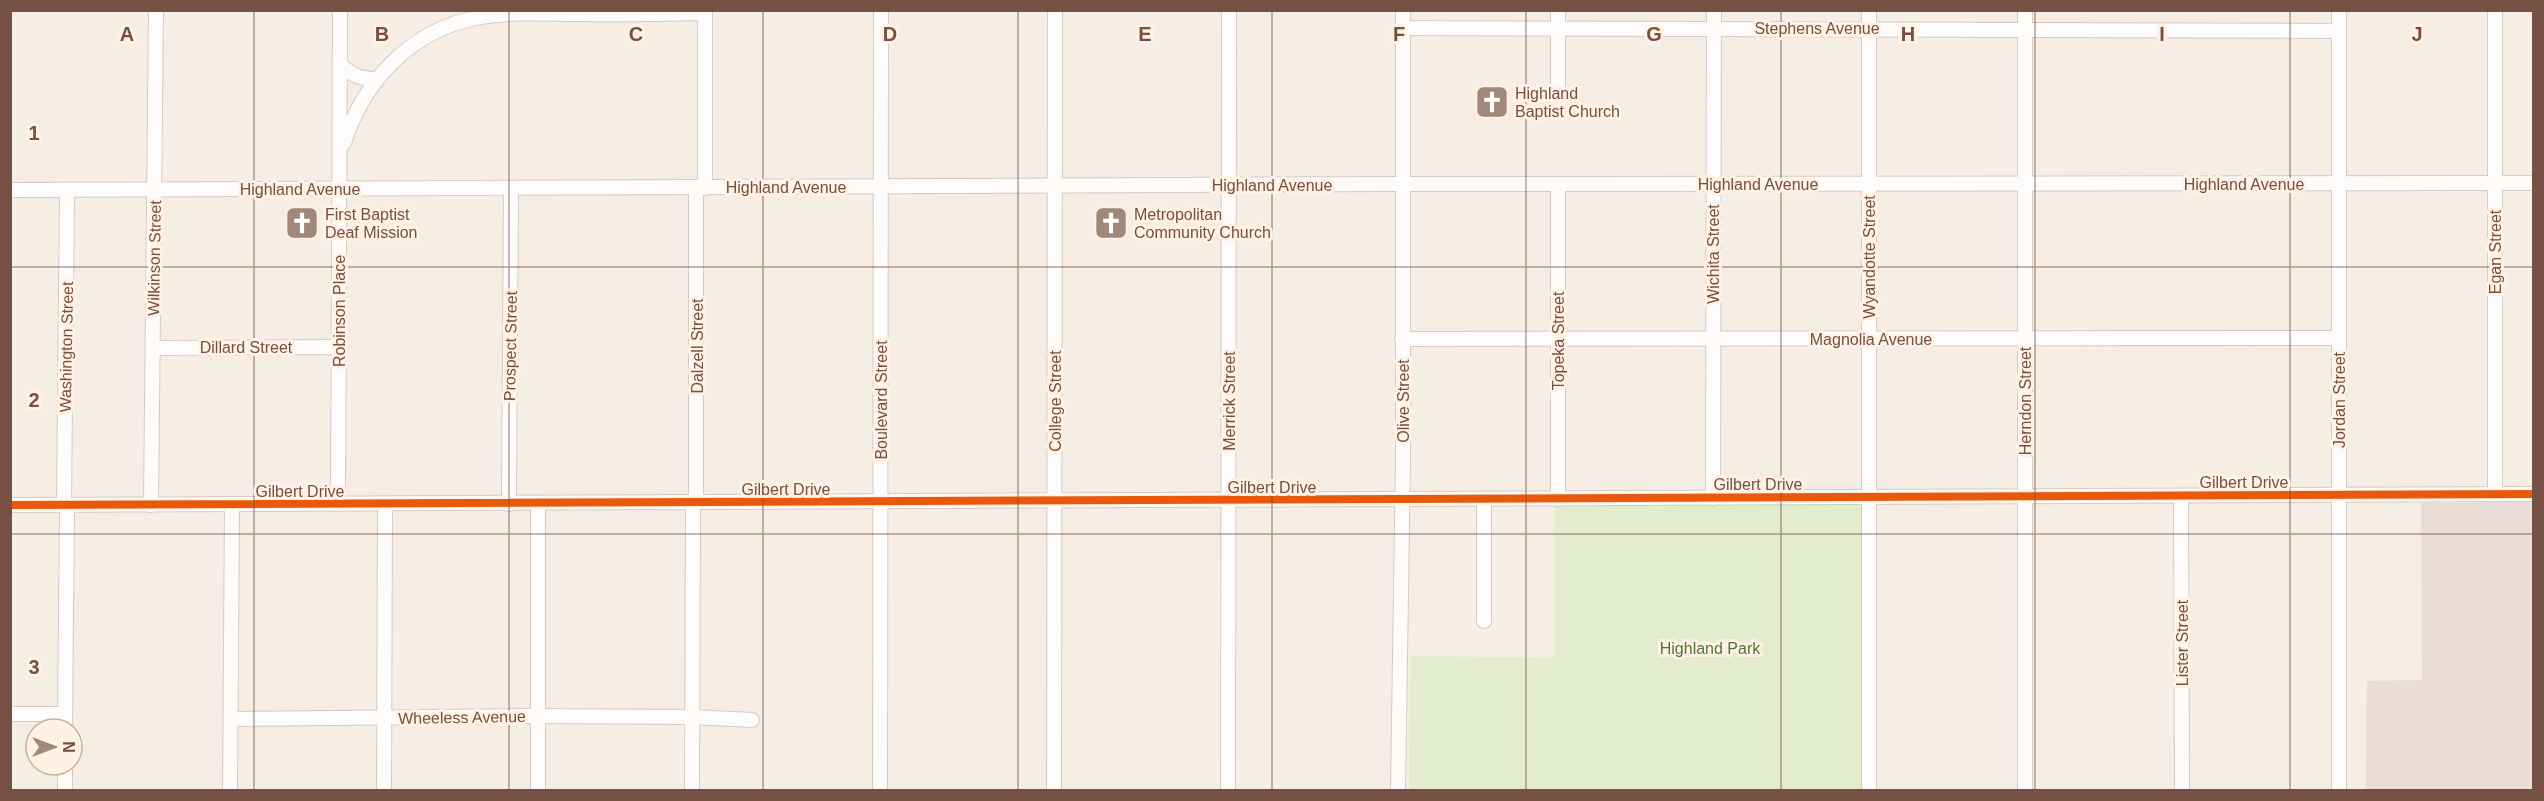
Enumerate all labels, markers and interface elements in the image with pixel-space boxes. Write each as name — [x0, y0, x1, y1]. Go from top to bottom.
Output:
street label: Stephens Avenue — [1754, 20, 1880, 37]
text: A — [120, 23, 134, 45]
text: B — [375, 23, 389, 45]
text: C — [629, 23, 643, 45]
text: D — [883, 23, 897, 45]
text: E — [1138, 23, 1152, 45]
text: F — [1393, 23, 1405, 45]
text: G — [1646, 23, 1662, 45]
text: H — [1901, 23, 1915, 45]
text: I — [2159, 23, 2165, 45]
text: J — [2411, 23, 2423, 45]
church icon: Highland Baptist Church — [1474, 84, 1510, 120]
place label: Highland Baptist Church — [1515, 85, 1620, 120]
text: 1 — [28, 122, 40, 144]
street label: Highland Avenue — [1698, 176, 1818, 193]
street label: Highland Avenue — [2184, 176, 2304, 193]
street label: Highland Avenue — [1212, 177, 1332, 194]
street label: Highland Avenue — [726, 179, 846, 196]
street label: Highland Avenue — [240, 181, 360, 198]
street label: Wyandotte Street — [1861, 195, 1878, 319]
street label: Wilkinson Street — [145, 200, 164, 316]
street label: Wichita Street — [1705, 204, 1722, 304]
church icon: First Baptist Deaf Mission — [284, 205, 320, 241]
church icon: Metropolitan Community Church — [1093, 205, 1129, 241]
place label: First Baptist Deaf Mission — [325, 206, 417, 241]
place label: Metropolitan Community Church — [1134, 206, 1271, 241]
street label: Egan Street — [2487, 209, 2504, 294]
street label: Robinson Place — [331, 255, 348, 367]
street label: Washington Street — [57, 281, 76, 413]
street label: Prospect Street — [501, 290, 520, 401]
street label: Topeka Street — [1550, 291, 1567, 390]
street label: Dalzell Street — [689, 298, 706, 394]
street label: Magnolia Avenue — [1810, 331, 1932, 348]
street label: Dillard Street — [200, 339, 293, 356]
street label: Boulevard Street — [873, 340, 890, 460]
street label: Herndon Street — [2017, 346, 2034, 455]
street label: College Street — [1047, 350, 1064, 452]
street label: Merrick Street — [1221, 351, 1238, 451]
street label: Jordan Street — [2331, 351, 2348, 448]
street label: Olive Street — [1395, 359, 1412, 443]
text: 2 — [28, 389, 40, 411]
street label: Gilbert Drive — [2200, 474, 2289, 491]
street label: Gilbert Drive — [1714, 476, 1803, 493]
street label: Gilbert Drive — [1228, 479, 1317, 496]
street label: Gilbert Drive — [742, 481, 831, 498]
street label: Gilbert Drive — [256, 483, 345, 500]
street label: Lister Street — [2174, 599, 2191, 686]
park label: Highland Park — [1660, 640, 1761, 657]
text: 3 — [28, 656, 40, 678]
street label: Wheeless Avenue — [398, 708, 526, 727]
north arrow — [24, 717, 84, 777]
text: N — [60, 741, 77, 753]

